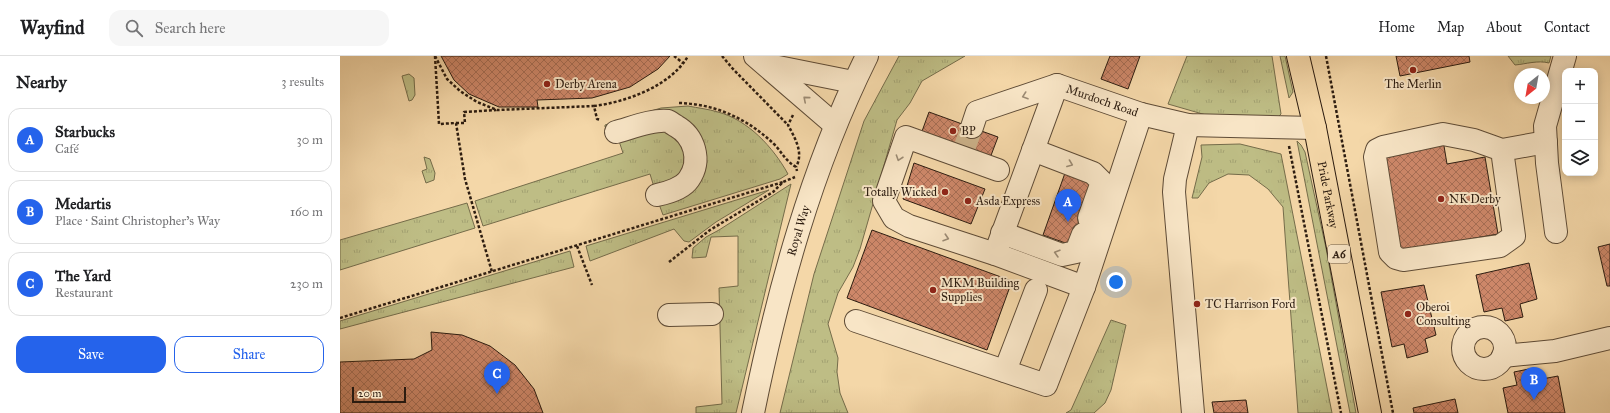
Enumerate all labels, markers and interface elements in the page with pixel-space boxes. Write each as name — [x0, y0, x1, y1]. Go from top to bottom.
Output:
search box — [109, 10, 389, 46]
text: Wayfind — [20, 16, 85, 39]
icon: search — [123, 17, 145, 39]
text: Search here — [155, 19, 226, 37]
text: Home — [1378, 19, 1415, 36]
text: Map — [1437, 19, 1464, 36]
text: About — [1486, 19, 1522, 36]
text: Contact — [1544, 19, 1590, 36]
marker: The Merlin — [1408, 65, 1418, 75]
north arrow — [1514, 68, 1550, 104]
map controls — [1562, 68, 1598, 176]
button: + — [1562, 68, 1598, 104]
text: Nearby — [16, 72, 67, 93]
text: 3 results — [281, 74, 324, 90]
place label: Derby Arena — [555, 77, 618, 91]
place label: The Merlin — [1384, 77, 1442, 91]
marker: Derby Arena — [542, 79, 552, 89]
street label: Murdoch Road — [1064, 82, 1140, 119]
one-way arrow — [1021, 91, 1028, 100]
one-way arrow — [803, 97, 811, 104]
button: − — [1562, 104, 1598, 140]
text: Starbucks — [55, 123, 115, 141]
place label: BP — [961, 124, 976, 138]
marker: BP — [948, 126, 958, 136]
text: A — [26, 132, 34, 148]
text: 30 m — [297, 132, 323, 148]
button: layers — [1562, 140, 1598, 176]
text: Café — [55, 141, 79, 157]
one-way arrow — [895, 154, 903, 161]
one-way arrow — [1066, 159, 1073, 167]
street label: Pride Parkway — [1315, 160, 1341, 230]
place label: Totally Wicked — [864, 185, 937, 199]
marker: Totally Wicked — [940, 187, 950, 197]
pin: A — [1055, 189, 1081, 222]
place label: NK Derby — [1449, 192, 1501, 206]
place label: Asda Express — [975, 194, 1040, 208]
marker: NK Derby — [1436, 194, 1446, 204]
text: Medartis — [55, 195, 111, 213]
marker: Asda Express — [963, 196, 973, 206]
street label: Royal Way — [784, 203, 813, 258]
text: B — [26, 204, 34, 220]
text: 160 m — [290, 204, 323, 220]
text: Place · Saint Christopher's Way — [55, 213, 220, 229]
one-way arrow — [942, 233, 949, 242]
road number: A6 — [1328, 245, 1350, 263]
one-way arrow — [1054, 249, 1061, 258]
text: The Yard — [55, 267, 111, 285]
your location — [1106, 272, 1126, 292]
text: C — [26, 276, 34, 292]
text: 230 m — [290, 276, 323, 292]
place label: MKM Building Supplies — [941, 276, 1019, 304]
text: Restaurant — [55, 285, 113, 301]
marker: MKM Building Supplies — [928, 285, 938, 295]
place label: TC Harrison Ford — [1205, 297, 1295, 311]
marker: TC Harrison Ford — [1192, 299, 1202, 309]
place label: Oberoi Consulting — [1416, 300, 1471, 329]
marker: Oberoi Consulting — [1403, 309, 1413, 319]
button: Save — [16, 336, 166, 373]
button: Share — [174, 336, 324, 373]
pin: C — [484, 361, 510, 394]
pin: B — [1521, 367, 1547, 400]
scale bar — [352, 385, 406, 404]
text: 20 m — [358, 387, 381, 400]

